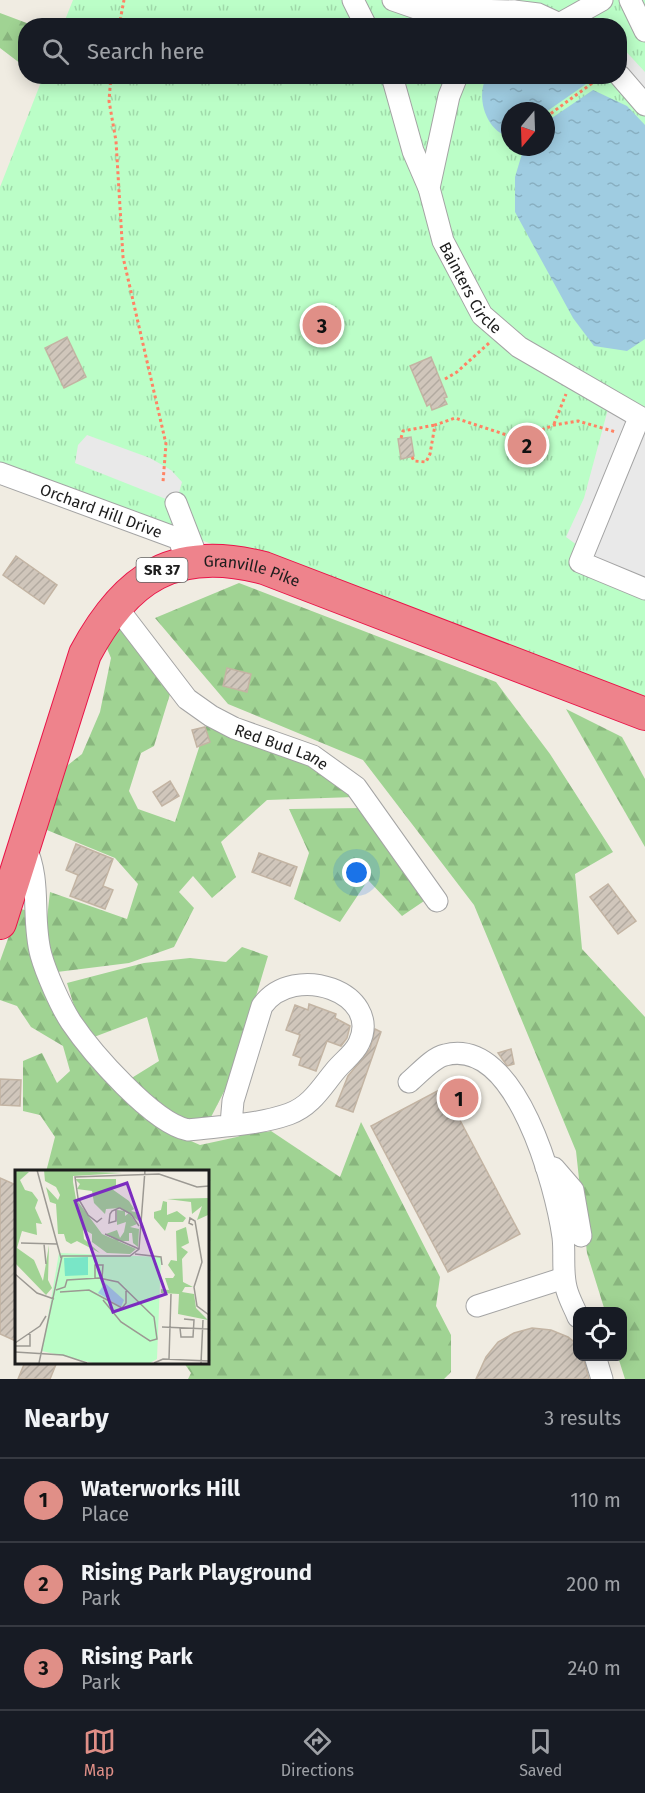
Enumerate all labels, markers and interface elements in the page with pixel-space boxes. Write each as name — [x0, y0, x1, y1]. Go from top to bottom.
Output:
search box — [18, 18, 627, 84]
icon: search — [39, 35, 72, 68]
text: Search here — [87, 38, 205, 65]
north arrow — [501, 102, 555, 156]
street label: Bainters Circle — [435, 239, 505, 338]
pin: 3 — [302, 302, 342, 348]
pin: 2 — [508, 422, 546, 468]
street label: Orchard Hill Drive — [37, 480, 165, 542]
street label: Granville Pike — [203, 552, 303, 591]
road number: SR 37 — [136, 558, 188, 582]
street label: Red Bud Lane — [232, 720, 332, 774]
your location — [342, 858, 371, 887]
pin: 1 — [440, 1076, 478, 1120]
inset map — [15, 1170, 208, 1364]
map controls — [573, 1307, 627, 1361]
button: locate — [573, 1307, 627, 1361]
text: Nearby — [24, 1403, 109, 1434]
text: 3 results — [544, 1406, 621, 1430]
text: Waterworks Hill — [81, 1475, 240, 1502]
text: 1 — [39, 1488, 48, 1512]
text: 110 m — [570, 1488, 621, 1512]
text: Place — [81, 1502, 129, 1526]
text: Rising Park Playground — [81, 1559, 312, 1586]
text: 2 — [38, 1572, 49, 1596]
text: 200 m — [566, 1572, 621, 1596]
text: Park — [81, 1586, 120, 1610]
text: Rising Park — [81, 1643, 193, 1670]
text: 3 — [38, 1656, 49, 1680]
text: 240 m — [567, 1656, 621, 1680]
text: Park — [81, 1670, 120, 1694]
tab: Map — [83, 1725, 116, 1780]
tab: Directions — [281, 1725, 354, 1780]
tab: Saved — [519, 1725, 562, 1780]

